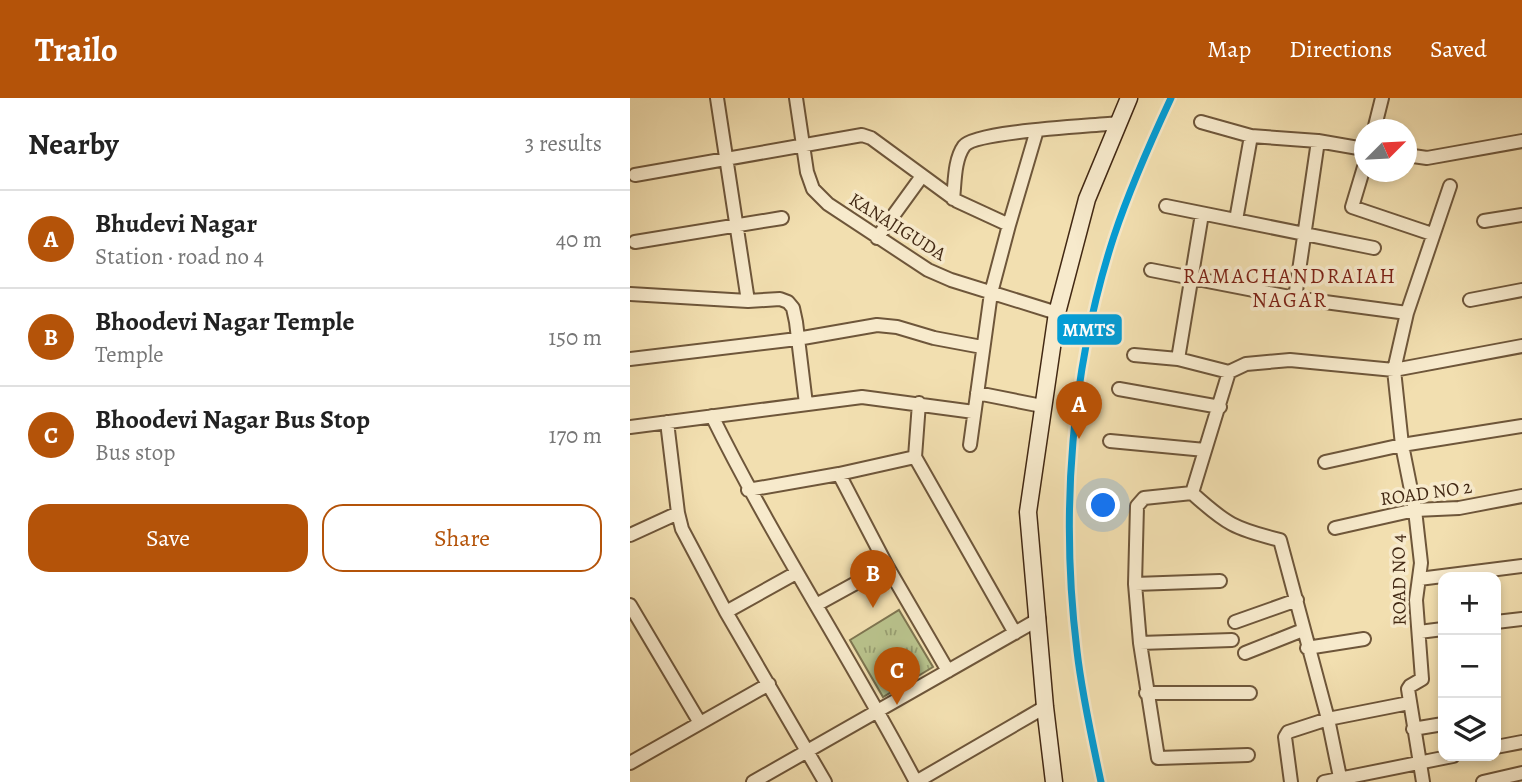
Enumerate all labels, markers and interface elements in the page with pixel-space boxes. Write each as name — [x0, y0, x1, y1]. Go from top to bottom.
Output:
text: Trailo — [35, 27, 118, 72]
text: Map — [1207, 33, 1251, 65]
text: Directions — [1289, 33, 1392, 65]
text: Saved — [1430, 33, 1487, 65]
north arrow — [1354, 119, 1417, 182]
text: Nearby — [28, 124, 119, 164]
text: 3 results — [525, 128, 602, 159]
street label: KANAJIGUDA — [844, 187, 952, 267]
text: Bhudevi Nagar — [95, 206, 257, 241]
text: A — [44, 224, 58, 255]
text: 40 m — [556, 224, 602, 255]
text: Station · road no 4 — [95, 241, 264, 272]
district label: RAMACHANDRAIAH NAGAR — [1183, 262, 1397, 314]
text: Bhoodevi Nagar Temple — [95, 304, 354, 339]
line badge: MMTS — [1056, 313, 1123, 346]
text: MMTS — [1063, 317, 1115, 343]
text: B — [44, 322, 58, 353]
text: 150 m — [548, 322, 602, 353]
text: Temple — [95, 339, 164, 370]
pin: A — [1056, 381, 1102, 439]
text: Bhoodevi Nagar Bus Stop — [95, 402, 370, 437]
text: C — [44, 420, 58, 451]
text: 170 m — [549, 420, 602, 451]
text: Bus stop — [95, 437, 175, 468]
street label: ROAD NO 2 — [1379, 474, 1474, 512]
your location — [1086, 488, 1120, 522]
button: Save — [28, 504, 308, 572]
button: Share — [322, 504, 602, 572]
street label: ROAD NO 4 — [1385, 533, 1413, 626]
pin: B — [850, 550, 896, 608]
map controls — [1438, 572, 1501, 761]
button: + — [1438, 572, 1501, 635]
button: − — [1438, 635, 1501, 698]
pin: C — [874, 647, 920, 705]
button: layers — [1438, 698, 1501, 761]

